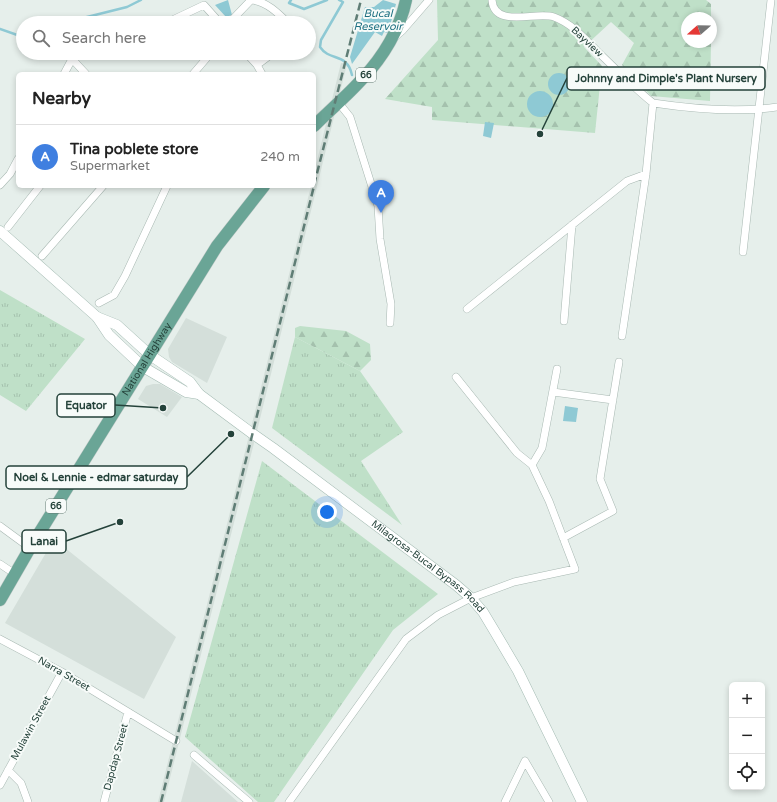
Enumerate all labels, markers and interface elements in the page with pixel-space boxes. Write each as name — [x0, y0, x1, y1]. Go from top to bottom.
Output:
water label: Bucal Reservoir — [353, 7, 404, 33]
north arrow — [681, 12, 717, 48]
search box — [16, 16, 316, 60]
street label: Bayview — [569, 24, 605, 60]
icon: search — [30, 27, 52, 49]
text: Search here — [62, 29, 146, 47]
callout: Johnny and Dimple's Plant Nursery — [567, 67, 765, 90]
road number: 66 — [356, 68, 376, 82]
text: Johnny and Dimple's Plant Nursery — [574, 72, 757, 86]
text: Nearby — [32, 88, 91, 109]
text: Tina poblete store — [70, 140, 198, 158]
text: A — [40, 149, 50, 165]
text: 240 m — [260, 149, 300, 165]
text: Supermarket — [70, 158, 150, 174]
pin: A — [368, 180, 394, 213]
street label: National Highway — [120, 320, 174, 398]
callout: Equator — [57, 394, 115, 417]
text: Equator — [65, 399, 108, 413]
callout: Noel & Lennie - edmar saturday — [6, 466, 187, 489]
text: Noel & Lennie - edmar saturday — [14, 471, 179, 485]
road number: 66 — [46, 499, 66, 513]
your location — [317, 502, 337, 522]
street label: Milagrosa-Bucal Bypass Road — [369, 518, 487, 615]
callout: Lanai — [22, 530, 66, 553]
text: Lanai — [30, 535, 58, 548]
street label: Narra Street — [36, 654, 92, 694]
map controls — [729, 682, 765, 790]
button: + — [729, 682, 765, 718]
street label: Mulawin Street — [8, 694, 54, 762]
button: − — [729, 718, 765, 754]
street label: Dapdap Street — [101, 722, 131, 792]
button: locate — [729, 754, 765, 790]

